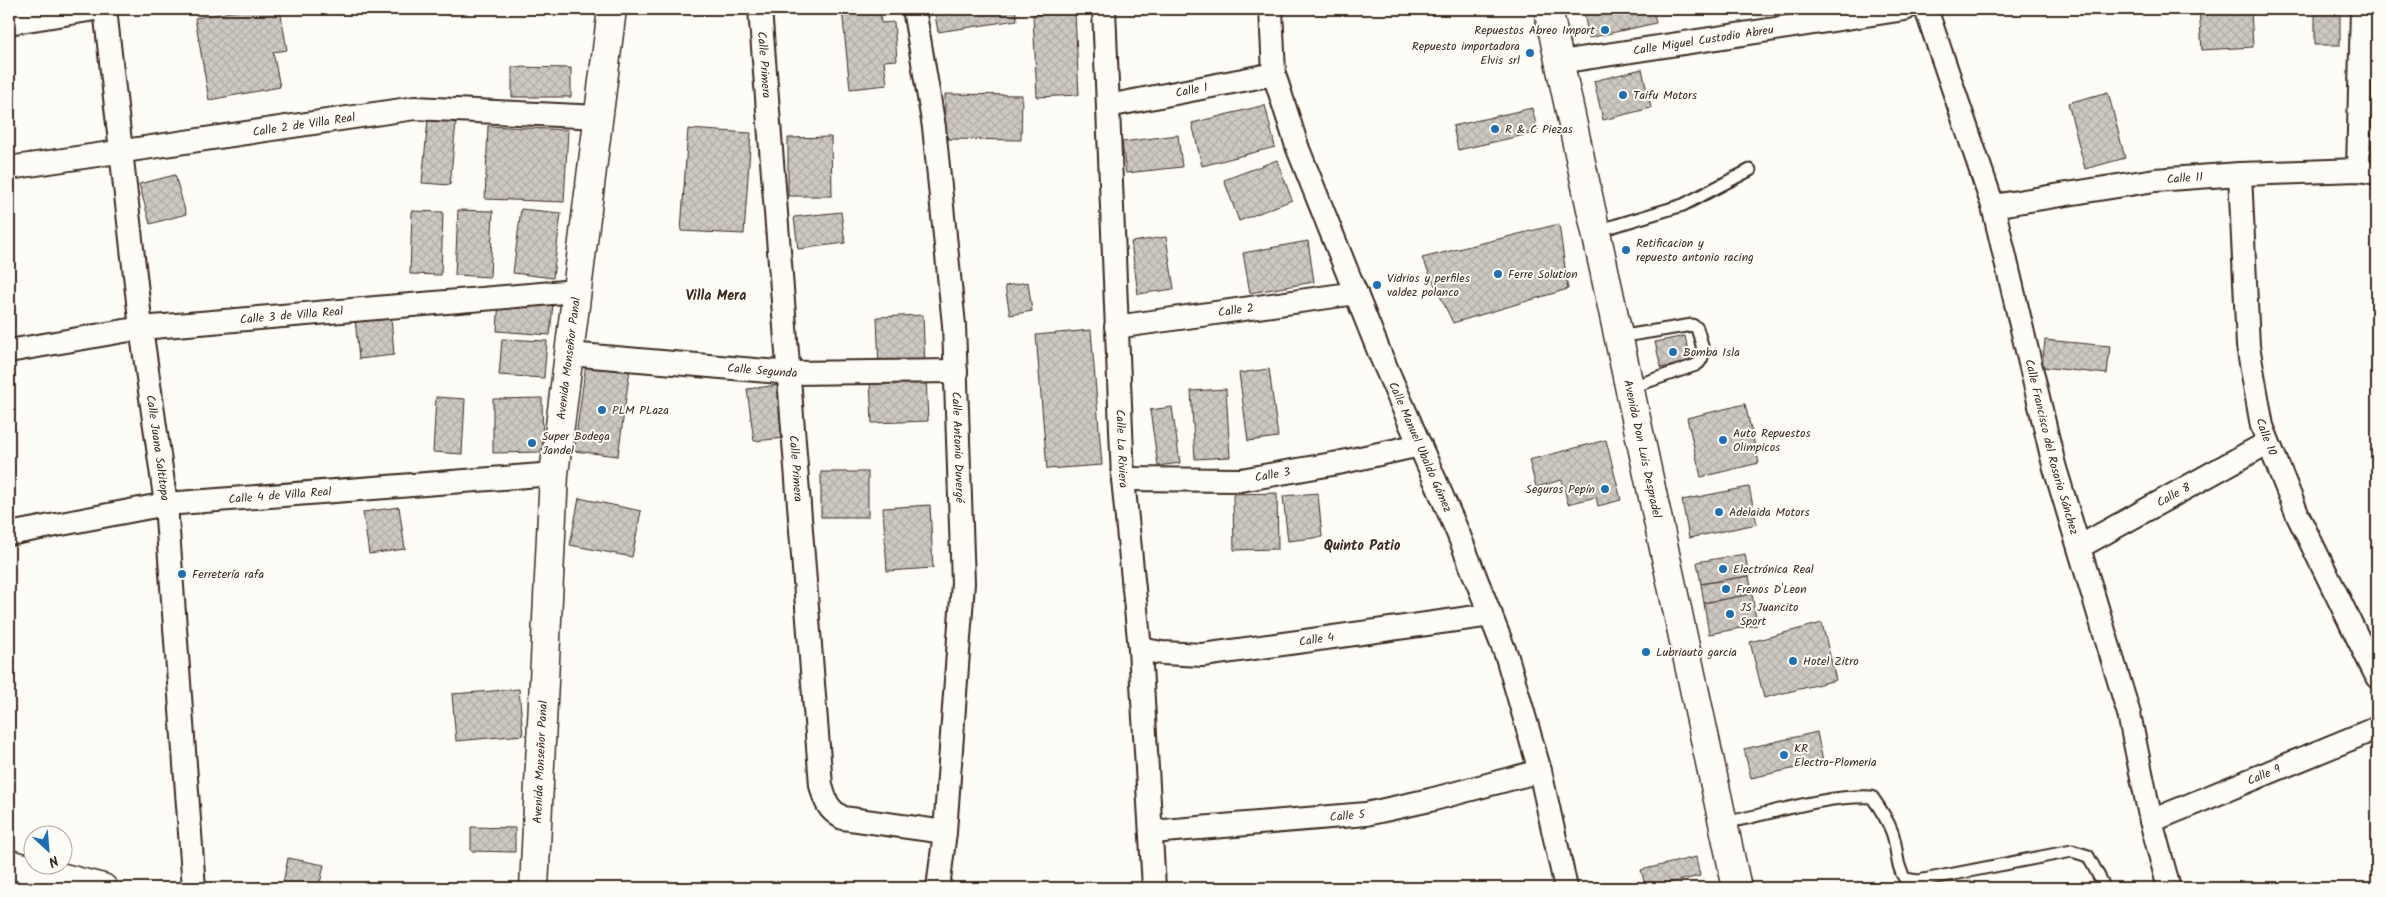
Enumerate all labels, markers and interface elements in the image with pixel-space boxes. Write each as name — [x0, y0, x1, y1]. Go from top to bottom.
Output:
street label: Calle Miguel Custodio Abreu — [1632, 20, 1775, 61]
place label: Repuestos Abreo Import — [1474, 21, 1595, 40]
marker: Repuestos Abreo Import — [1599, 24, 1611, 36]
street label: Calle Primera — [752, 31, 776, 99]
place label: Repuesto importadora Elvis srl — [1412, 37, 1520, 70]
marker: Repuesto importadora Elvis srl — [1524, 47, 1536, 59]
street label: Calle 1 — [1174, 78, 1210, 103]
place label: Taifu Motors — [1633, 86, 1697, 105]
marker: Taifu Motors — [1617, 89, 1629, 101]
street label: Calle 2 de Villa Real — [251, 108, 357, 142]
place label: R & C Piezas — [1505, 120, 1573, 139]
marker: R & C Piezas — [1489, 123, 1501, 135]
street label: Calle 11 — [2166, 168, 2204, 189]
place label: Retificacion y repuesto antonio racing — [1636, 234, 1754, 267]
marker: Retificacion y repuesto antonio racing — [1620, 244, 1632, 256]
place label: Ferre Solution — [1508, 265, 1578, 284]
marker: Ferre Solution — [1492, 268, 1504, 280]
place label: Vidrios y perfiles valdez polanco — [1387, 269, 1470, 302]
marker: Vidrios y perfiles valdez polanco — [1371, 279, 1383, 291]
district label: Villa Mera — [686, 285, 746, 307]
street label: Avenida Monseñor Panal — [552, 296, 586, 421]
street label: Calle 2 — [1217, 299, 1255, 322]
street label: Calle 3 de Villa Real — [239, 302, 344, 330]
place label: Bomba Isla — [1683, 343, 1740, 362]
marker: Bomba Isla — [1667, 346, 1679, 358]
street label: Calle Francisco del Rosario Sánchez — [2019, 357, 2083, 537]
street label: Calle Segunda — [726, 359, 798, 383]
street label: Avenida Don Luis Despradel — [1618, 378, 1666, 520]
street label: Calle Manuel Ubaldo Gómez — [1383, 379, 1457, 515]
street label: Calle Antonio Duvergé — [946, 391, 969, 504]
street label: Calle Juana Saltitopa — [141, 394, 174, 502]
place label: PLM PLaza — [612, 401, 669, 420]
marker: PLM PLaza — [596, 404, 608, 416]
street label: Calle La Riviera — [1110, 409, 1133, 489]
street label: Calle 10 — [2251, 417, 2282, 458]
place label: Auto Repuestos Olimpicos — [1733, 424, 1811, 457]
place label: Super Bodega Jandel — [542, 427, 610, 460]
marker: Auto Repuestos Olimpicos — [1717, 434, 1729, 446]
street label: Calle Primera — [784, 435, 808, 503]
marker: Super Bodega Jandel — [526, 437, 538, 449]
street label: Calle 3 — [1253, 462, 1292, 487]
street label: Calle 8 — [2153, 478, 2195, 512]
place label: Seguros Pepín — [1526, 480, 1595, 499]
street label: Calle 4 de Villa Real — [228, 482, 332, 509]
marker: Seguros Pepín — [1599, 483, 1611, 495]
place label: Adelaida Motors — [1729, 503, 1810, 522]
marker: Adelaida Motors — [1713, 506, 1725, 518]
district label: Quinto Patio — [1324, 535, 1401, 557]
place label: Electrónica Real — [1733, 560, 1814, 579]
marker: Electrónica Real — [1717, 563, 1729, 575]
place label: Ferretería rafa — [192, 565, 264, 584]
marker: Ferretería rafa — [176, 568, 188, 580]
place label: Frenos D'Leon — [1736, 580, 1807, 599]
marker: Frenos D'Leon — [1720, 583, 1732, 595]
place label: JS Juancito Sport — [1740, 598, 1799, 631]
marker: JS Juancito Sport — [1724, 608, 1736, 620]
street label: Calle 4 — [1298, 628, 1336, 652]
place label: Lubriauto garcia — [1656, 643, 1737, 662]
marker: Lubriauto garcia — [1640, 646, 1652, 658]
place label: Hotel Zitro — [1803, 652, 1859, 671]
marker: Hotel Zitro — [1787, 655, 1799, 667]
street label: Avenida Monseñor Panal — [528, 700, 553, 824]
place label: KR Electro-Plomeria — [1794, 739, 1877, 772]
marker: KR Electro-Plomeria — [1778, 749, 1790, 761]
street label: Calle 9 — [2244, 760, 2284, 790]
street label: Calle 5 — [1329, 805, 1367, 827]
north arrow — [22, 824, 72, 874]
text: N — [44, 849, 62, 873]

